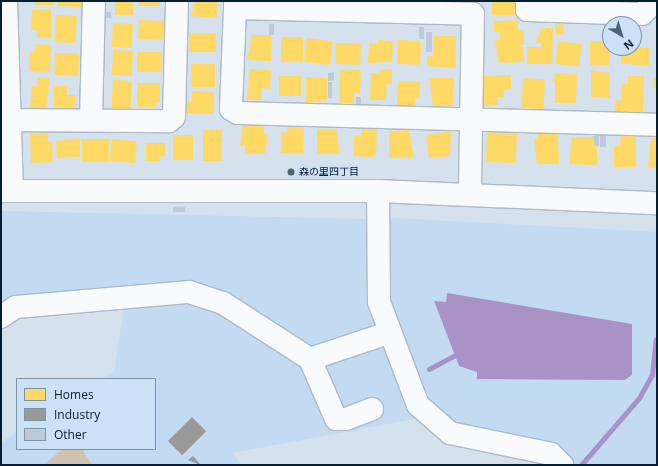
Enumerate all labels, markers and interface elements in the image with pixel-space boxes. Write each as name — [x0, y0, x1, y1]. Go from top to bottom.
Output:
north arrow — [602, 16, 642, 56]
text: N — [621, 36, 637, 54]
place label: 森の里四丁目 — [299, 166, 359, 178]
marker: 森の里四丁目 — [286, 167, 296, 177]
legend — [16, 378, 156, 450]
text: Homes — [54, 386, 94, 403]
text: Industry — [54, 406, 100, 423]
text: Other — [54, 426, 87, 443]

